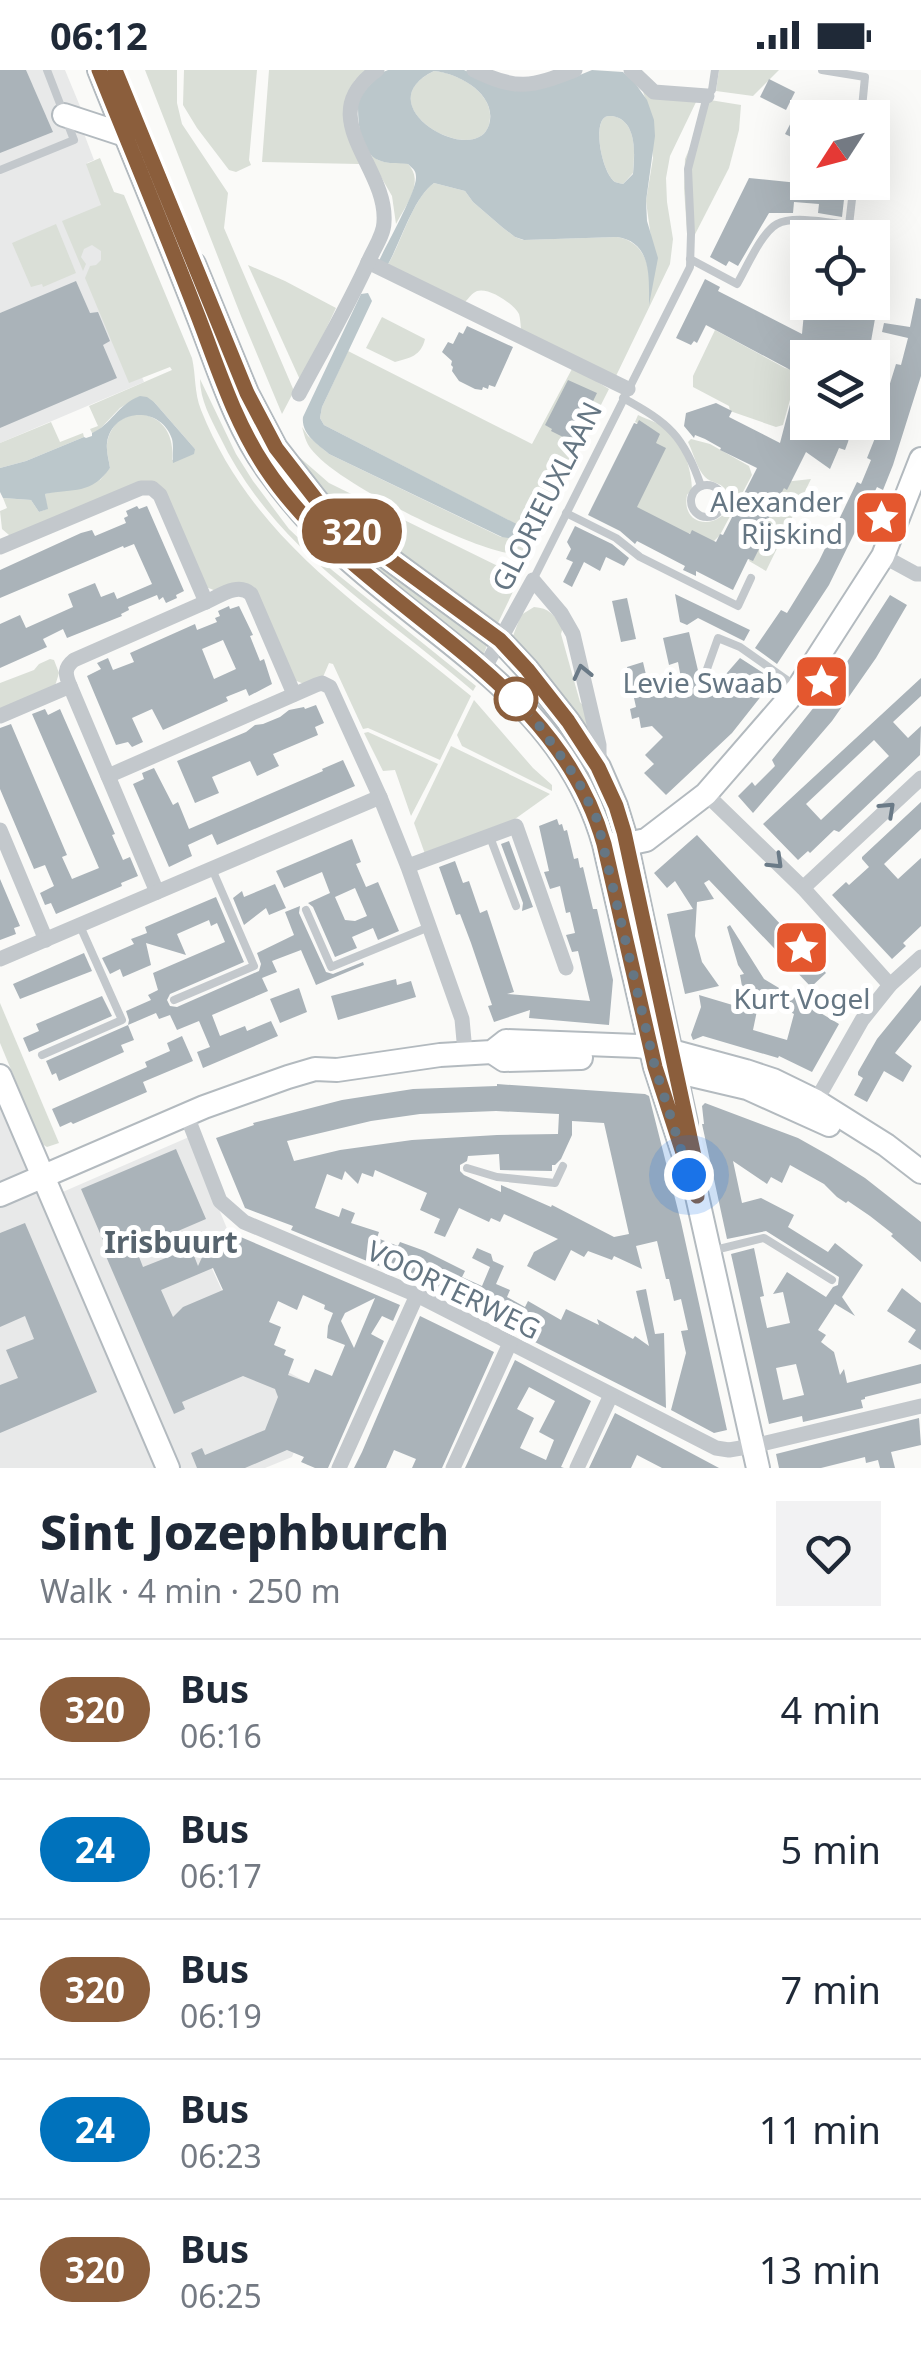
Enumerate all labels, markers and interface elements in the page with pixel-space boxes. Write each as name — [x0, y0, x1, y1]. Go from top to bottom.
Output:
text: 06:12 — [50, 9, 148, 61]
north arrow — [790, 100, 890, 200]
map controls — [790, 100, 890, 440]
button: locate — [790, 220, 890, 320]
button: layers — [790, 340, 890, 440]
street label: GLORIEUXLAAN — [482, 395, 610, 597]
place label: Alexander Rijskind — [710, 482, 843, 552]
place icon: Alexander Rijskind — [852, 487, 912, 547]
line badge: 320 — [294, 498, 410, 564]
text: 320 — [322, 508, 382, 555]
place icon: Levie Swaab — [792, 652, 852, 712]
place label: Levie Swaab — [623, 663, 783, 701]
one-way arrow — [573, 664, 594, 681]
unlabelled marker — [495, 678, 537, 720]
one-way arrow — [876, 803, 894, 821]
one-way arrow — [764, 850, 783, 868]
place icon: Kurt Vogel — [772, 917, 832, 977]
place label: Kurt Vogel — [733, 979, 871, 1017]
your location — [664, 1150, 714, 1200]
district label: Irisbuurt — [104, 1221, 238, 1262]
street label: VOORTERWEG — [361, 1231, 547, 1347]
text: Sint Jozephburch — [40, 1499, 449, 1564]
button: heart — [776, 1501, 881, 1606]
text: Walk · 4 min · 250 m — [40, 1569, 341, 1612]
text: Bus — [180, 1662, 249, 1714]
text: 4 min — [781, 1683, 881, 1735]
text: 320 — [65, 1686, 125, 1733]
text: 06:16 — [180, 1714, 262, 1757]
text: Bus — [180, 1802, 249, 1854]
text: 5 min — [781, 1823, 881, 1875]
text: 24 — [75, 1826, 115, 1873]
text: 06:17 — [180, 1854, 262, 1897]
text: Bus — [180, 1942, 249, 1994]
text: 7 min — [781, 1963, 881, 2015]
text: 320 — [65, 1966, 125, 2013]
text: 06:19 — [180, 1994, 262, 2037]
text: Bus — [180, 2082, 249, 2134]
text: 11 min — [759, 2103, 881, 2155]
text: 24 — [75, 2106, 115, 2153]
text: 06:23 — [180, 2134, 262, 2177]
text: Bus — [180, 2222, 249, 2274]
text: 13 min — [759, 2243, 881, 2295]
text: 320 — [65, 2246, 125, 2293]
text: 06:25 — [180, 2274, 262, 2317]

